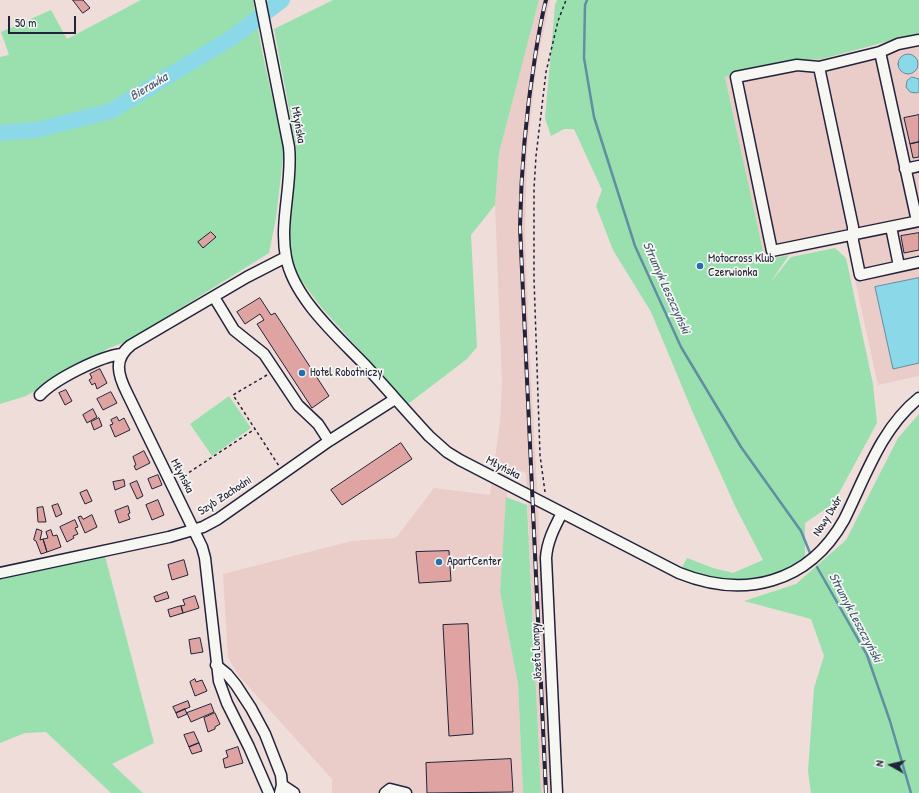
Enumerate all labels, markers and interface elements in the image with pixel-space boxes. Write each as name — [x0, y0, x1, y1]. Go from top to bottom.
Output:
scale bar — [10, 8, 78, 34]
text: 50 m — [15, 14, 36, 31]
water label: Bierawka — [127, 70, 171, 104]
street label: Młyńska — [288, 106, 308, 144]
water label: Strumyk Leszczyński — [639, 239, 693, 337]
place label: Motocross Klub Czerwionka — [708, 252, 774, 280]
marker: Motocross Klub Czerwionka — [695, 261, 705, 271]
place label: Hotel Robotniczy — [310, 366, 382, 380]
marker: Hotel Robotniczy — [297, 368, 307, 378]
street label: Młyńska — [483, 453, 523, 483]
street label: Młyńska — [167, 456, 197, 496]
street label: Szyb Zachodni — [195, 473, 255, 519]
street label: Nowy Dwór — [810, 493, 846, 539]
place label: ApartCenter — [447, 555, 502, 569]
marker: ApartCenter — [434, 557, 444, 567]
water label: Strumyk Leszczyński — [825, 571, 885, 665]
street label: Józefa Lompy — [528, 622, 546, 682]
north arrow — [871, 745, 911, 785]
text: N — [872, 759, 886, 767]

